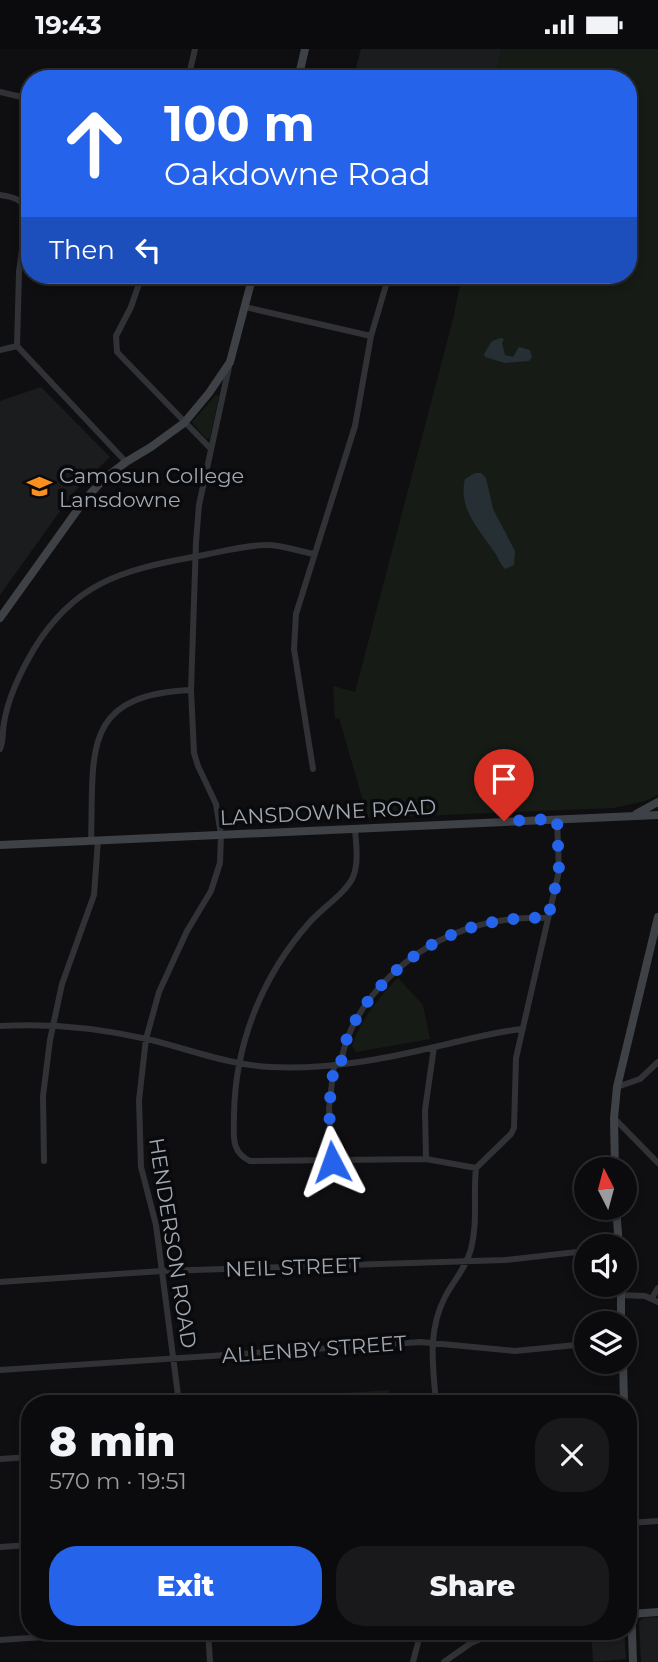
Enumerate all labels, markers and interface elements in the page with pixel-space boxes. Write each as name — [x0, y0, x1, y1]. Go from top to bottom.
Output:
text: 19:43 — [35, 9, 102, 41]
text: 100 m — [164, 94, 315, 153]
icon: ahead — [49, 98, 140, 189]
text: Oakdowne Road — [164, 154, 431, 193]
icon: left — [129, 231, 167, 269]
text: Then — [49, 234, 115, 266]
place label: Camosun College Lansdowne — [59, 463, 244, 512]
school or university icon: Camosun College Lansdowne — [25, 473, 53, 501]
pin — [474, 749, 534, 821]
icon: arrive — [485, 760, 523, 798]
street label: LANSDOWNE ROAD — [219, 794, 437, 830]
position arrow — [295, 1125, 369, 1199]
street label: HENDERSON ROAD — [144, 1136, 202, 1350]
north arrow — [574, 1157, 637, 1220]
map controls — [574, 1157, 637, 1374]
button: sound — [574, 1234, 637, 1297]
street label: NEIL STREET — [225, 1252, 361, 1282]
button: layers — [574, 1311, 637, 1374]
street label: ALLENBY STREET — [221, 1330, 407, 1368]
text: 8 min — [49, 1415, 176, 1467]
button: close — [535, 1418, 609, 1492]
text: 570 m · 19:51 — [49, 1467, 187, 1495]
button: Exit — [49, 1546, 322, 1626]
button: Share — [336, 1546, 609, 1626]

